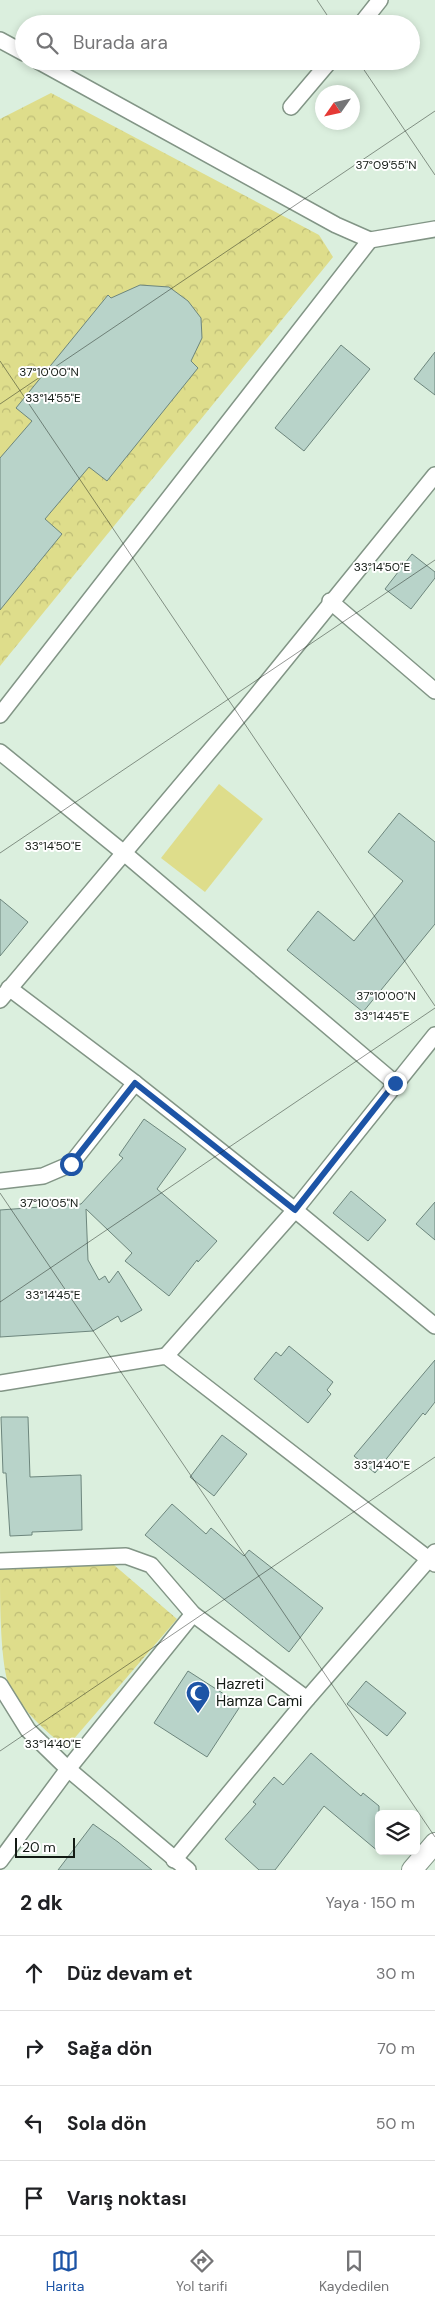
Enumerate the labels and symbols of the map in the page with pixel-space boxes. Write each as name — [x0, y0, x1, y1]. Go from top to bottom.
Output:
north arrow — [315, 85, 360, 130]
text: 37°09'55"N — [356, 157, 416, 173]
text: 37°10'00"N — [19, 364, 79, 380]
text: 33°14'55"E — [25, 390, 81, 406]
text: 33°14'50"E — [354, 559, 411, 575]
text: 33°14'50"E — [25, 838, 82, 854]
text: 37°10'00"N — [356, 988, 416, 1004]
text: 33°14'45"E — [354, 1008, 410, 1024]
route end — [384, 1072, 407, 1095]
route start — [60, 1153, 83, 1176]
text: 37°10'05"N — [20, 1195, 78, 1211]
text: 33°14'45"E — [25, 1287, 81, 1303]
text: 33°14'40"E — [354, 1457, 410, 1473]
place label: Hazreti Hamza Cami — [216, 1674, 302, 1711]
mosque icon: Hazreti Hamza Cami — [185, 1680, 211, 1714]
text: 33°14'40"E — [25, 1736, 81, 1752]
scale bar — [15, 1835, 75, 1858]

